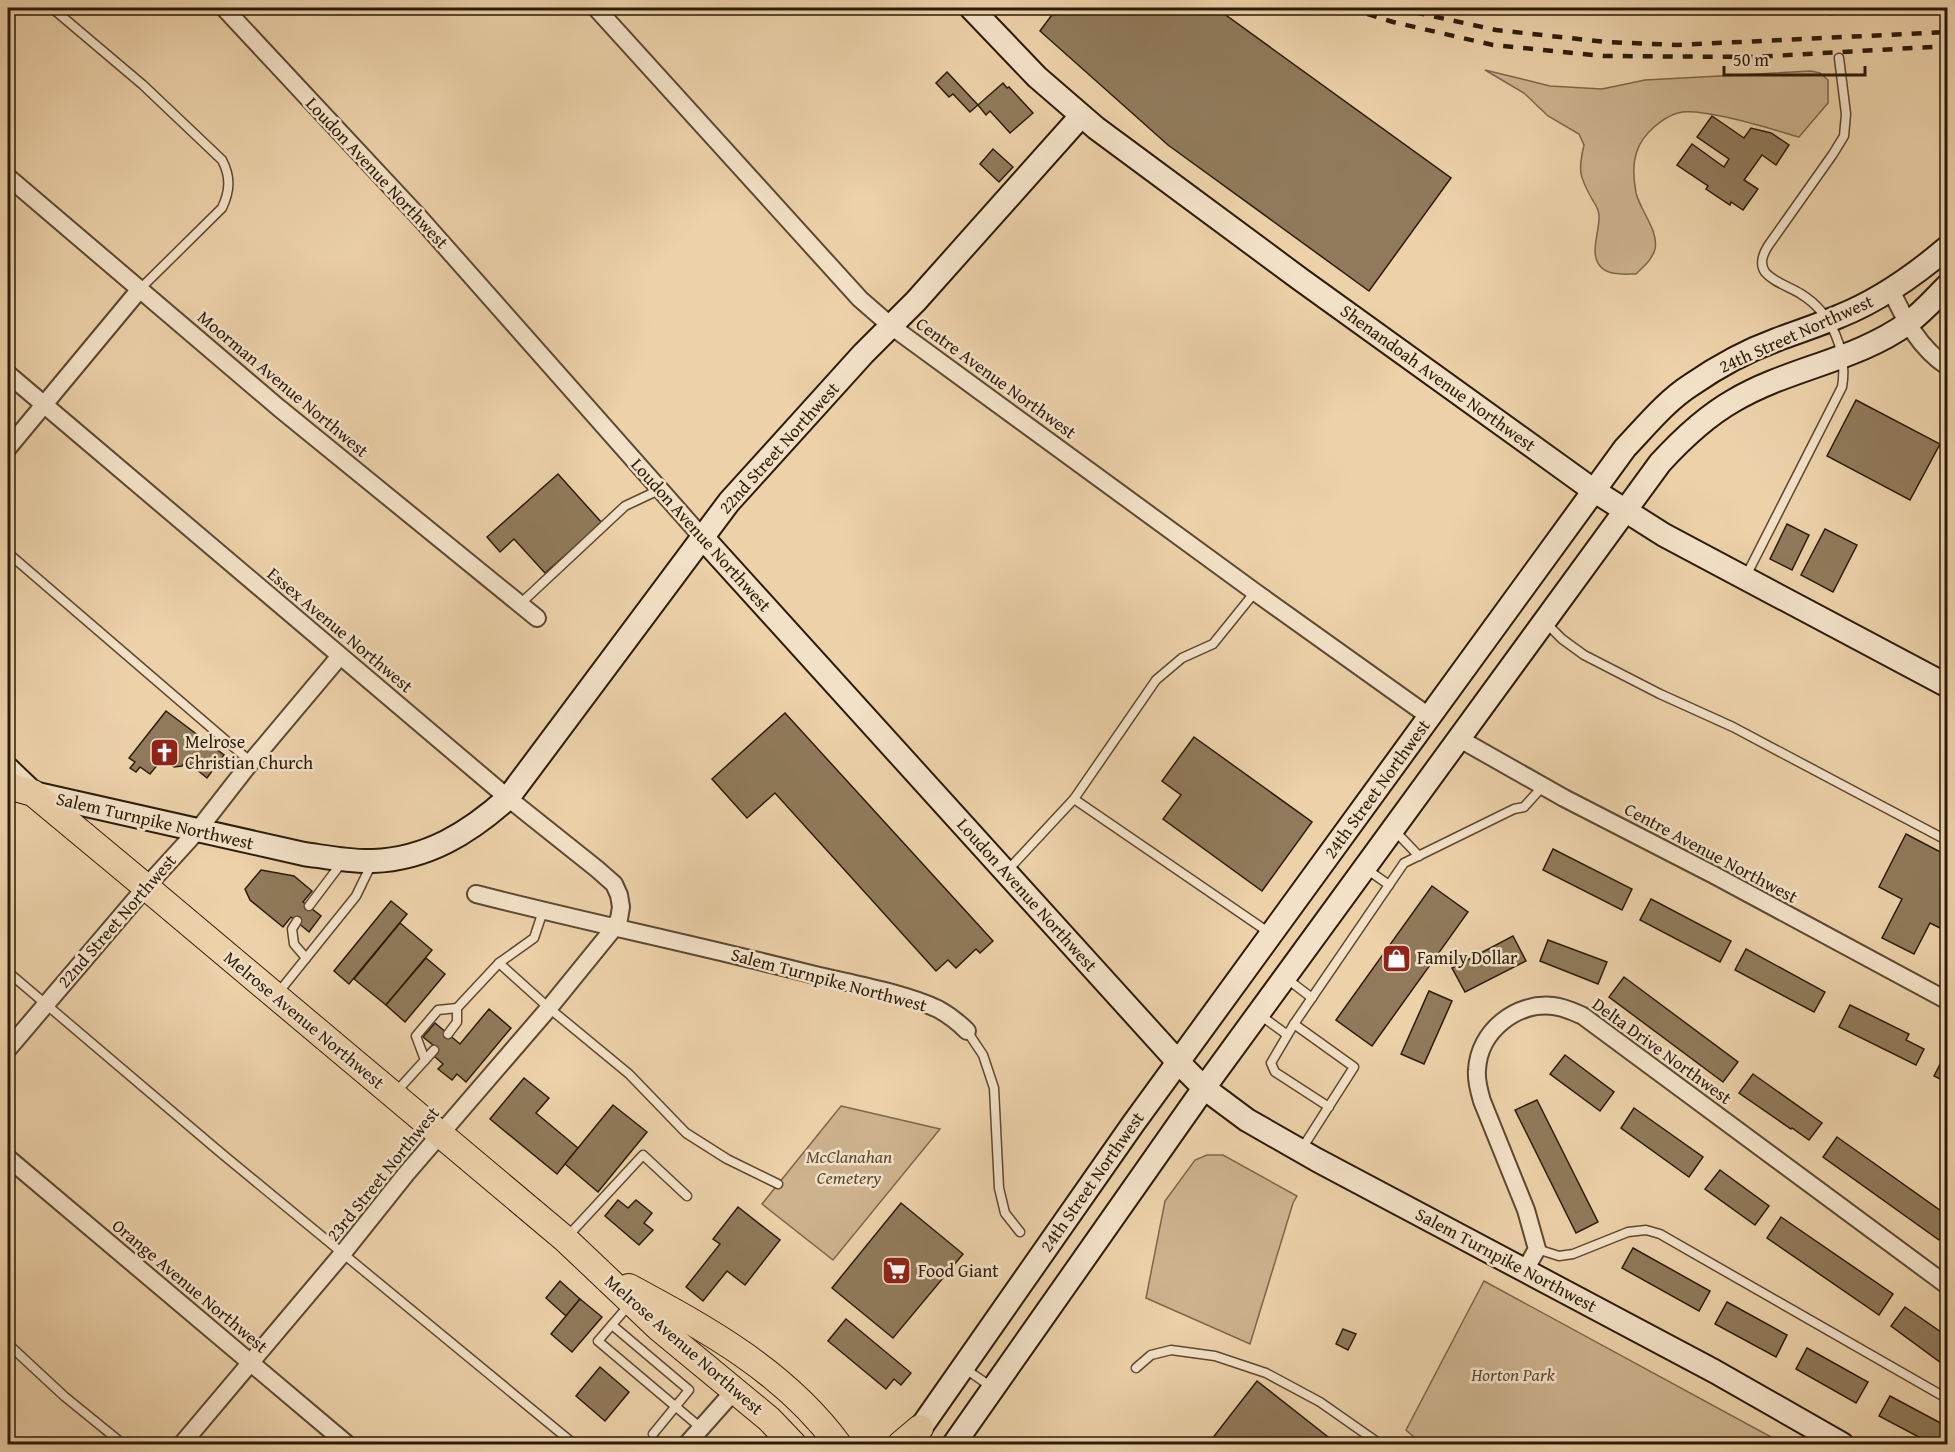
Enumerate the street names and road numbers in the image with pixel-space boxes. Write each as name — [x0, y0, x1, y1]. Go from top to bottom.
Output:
street label: Loudon Avenue Northwest — [300, 91, 456, 255]
street label: 24th Street Northwest — [1714, 287, 1878, 380]
street label: Shenandoah Avenue Northwest — [1335, 297, 1542, 458]
street label: Moorman Avenue Northwest — [192, 304, 375, 464]
street label: Centre Avenue Northwest — [910, 310, 1083, 446]
street label: 22nd Street Northwest — [712, 375, 846, 520]
street label: Loudon Avenue Northwest — [625, 452, 778, 618]
street label: Essex Avenue Northwest — [261, 560, 420, 699]
street label: 24th Street Northwest — [1317, 713, 1437, 864]
street label: Salem Turnpike Northwest — [54, 785, 257, 857]
street label: Centre Avenue Northwest — [1620, 795, 1803, 910]
street label: Loudon Avenue Northwest — [951, 812, 1104, 978]
street label: 22nd Street Northwest — [51, 847, 183, 994]
street label: Salem Turnpike Northwest — [728, 940, 931, 1019]
street label: Melrose Avenue Northwest — [218, 944, 391, 1095]
street label: Delta Drive Northwest — [1587, 991, 1738, 1111]
street label: 23rd Street Northwest — [320, 1100, 446, 1247]
street label: 24th Street Northwest — [1033, 1105, 1151, 1258]
street label: Salem Turnpike Northwest — [1411, 1200, 1602, 1319]
street label: Orange Avenue Northwest — [106, 1212, 275, 1360]
street label: Melrose Avenue Northwest — [599, 1268, 770, 1422]

